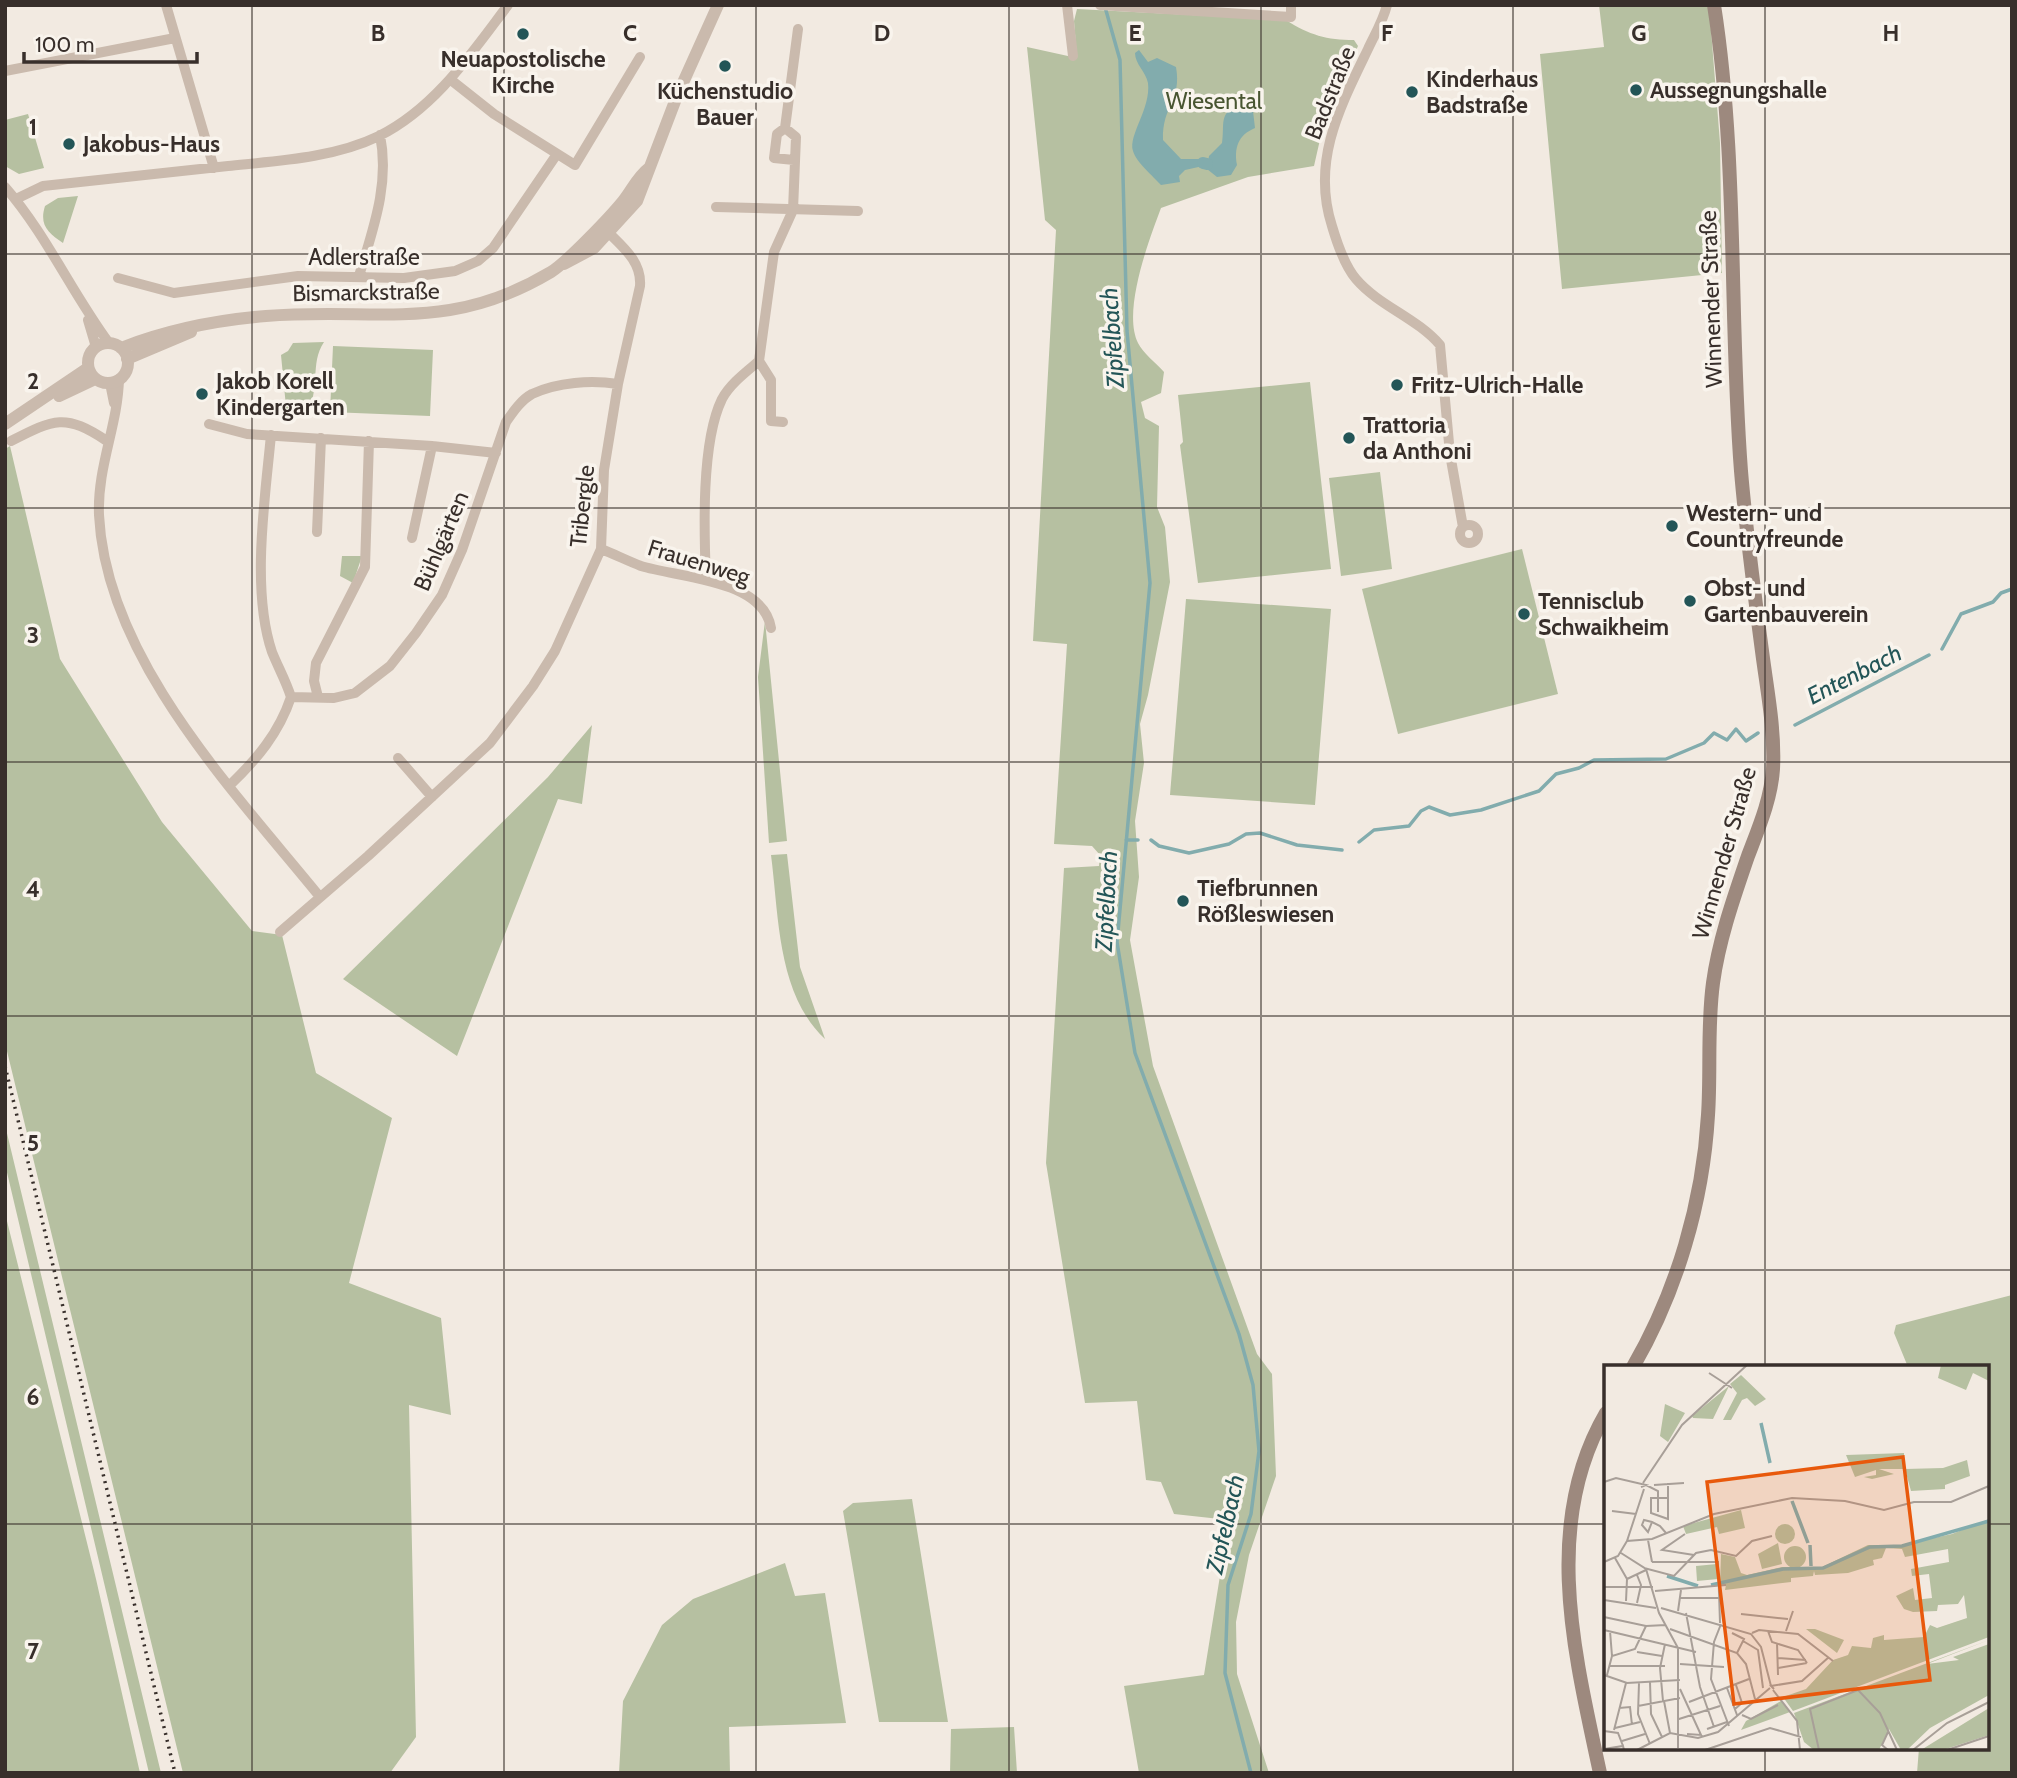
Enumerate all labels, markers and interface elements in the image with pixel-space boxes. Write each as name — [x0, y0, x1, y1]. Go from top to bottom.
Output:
text: B — [371, 19, 385, 47]
text: C — [623, 19, 637, 47]
text: D — [874, 19, 890, 47]
text: E — [1128, 19, 1142, 47]
text: F — [1381, 19, 1393, 47]
text: G — [1631, 19, 1647, 47]
text: H — [1883, 19, 1899, 47]
scale bar — [24, 21, 198, 65]
marker: Neuapostolische Kirche — [515, 26, 531, 42]
text: 100 m — [35, 32, 94, 57]
street label: Badstraße — [1299, 42, 1361, 144]
place label: Neuapostolische Kirche — [440, 45, 606, 99]
marker: Küchenstudio Bauer — [717, 58, 733, 74]
place label: Kinderhaus Badstraße — [1426, 65, 1539, 119]
place label: Aussegnungshalle — [1650, 76, 1827, 104]
place label: Küchenstudio Bauer — [657, 77, 793, 131]
marker: Aussegnungshalle — [1628, 82, 1644, 98]
marker: Kinderhaus Badstraße — [1404, 84, 1420, 100]
park label: Wiesental — [1166, 87, 1263, 115]
text: 1 — [29, 113, 37, 141]
place label: Jakobus-Haus — [82, 130, 220, 158]
marker: Jakobus-Haus — [61, 136, 77, 152]
street label: Winnender Straße — [1694, 209, 1728, 388]
street label: Adlerstraße — [308, 243, 420, 271]
street label: Bismarckstraße — [292, 277, 440, 307]
water label: Zipfelbach — [1094, 287, 1130, 390]
text: 2 — [27, 367, 39, 395]
place label: Jakob Korell Kindergarten — [215, 367, 345, 421]
place label: Fritz-Ulrich-Halle — [1411, 371, 1584, 399]
marker: Fritz-Ulrich-Halle — [1389, 377, 1405, 393]
marker: Jakob Korell Kindergarten — [194, 386, 210, 402]
place label: Trattoria da Anthoni — [1363, 411, 1472, 465]
marker: Trattoria da Anthoni — [1341, 430, 1357, 446]
street label: Tribergle — [564, 463, 600, 549]
street label: Bühlgärten — [407, 487, 475, 595]
place label: Western- und Countryfreunde — [1686, 499, 1844, 553]
marker: Western- und Countryfreunde — [1664, 518, 1680, 534]
street label: Frauenweg — [644, 533, 754, 591]
place label: Obst- und Gartenbauverein — [1704, 574, 1868, 628]
place label: Tennisclub Schwaikheim — [1538, 587, 1669, 641]
marker: Obst- und Gartenbauverein — [1682, 593, 1698, 609]
marker: Tennisclub Schwaikheim — [1516, 606, 1532, 622]
text: 3 — [27, 621, 39, 649]
water label: Entenbach — [1802, 638, 1906, 710]
street label: Winnender Straße — [1686, 763, 1762, 942]
water label: Zipfelbach — [1089, 850, 1123, 953]
place label: Tiefbrunnen Rößleswiesen — [1197, 874, 1334, 928]
text: 4 — [26, 875, 40, 903]
marker: Tiefbrunnen Rößleswiesen — [1175, 893, 1191, 909]
text: 5 — [27, 1129, 39, 1157]
inset map — [1604, 1365, 1989, 1750]
text: 6 — [27, 1383, 39, 1411]
water label: Zipfelbach — [1199, 1472, 1250, 1577]
text: 7 — [27, 1637, 39, 1665]

